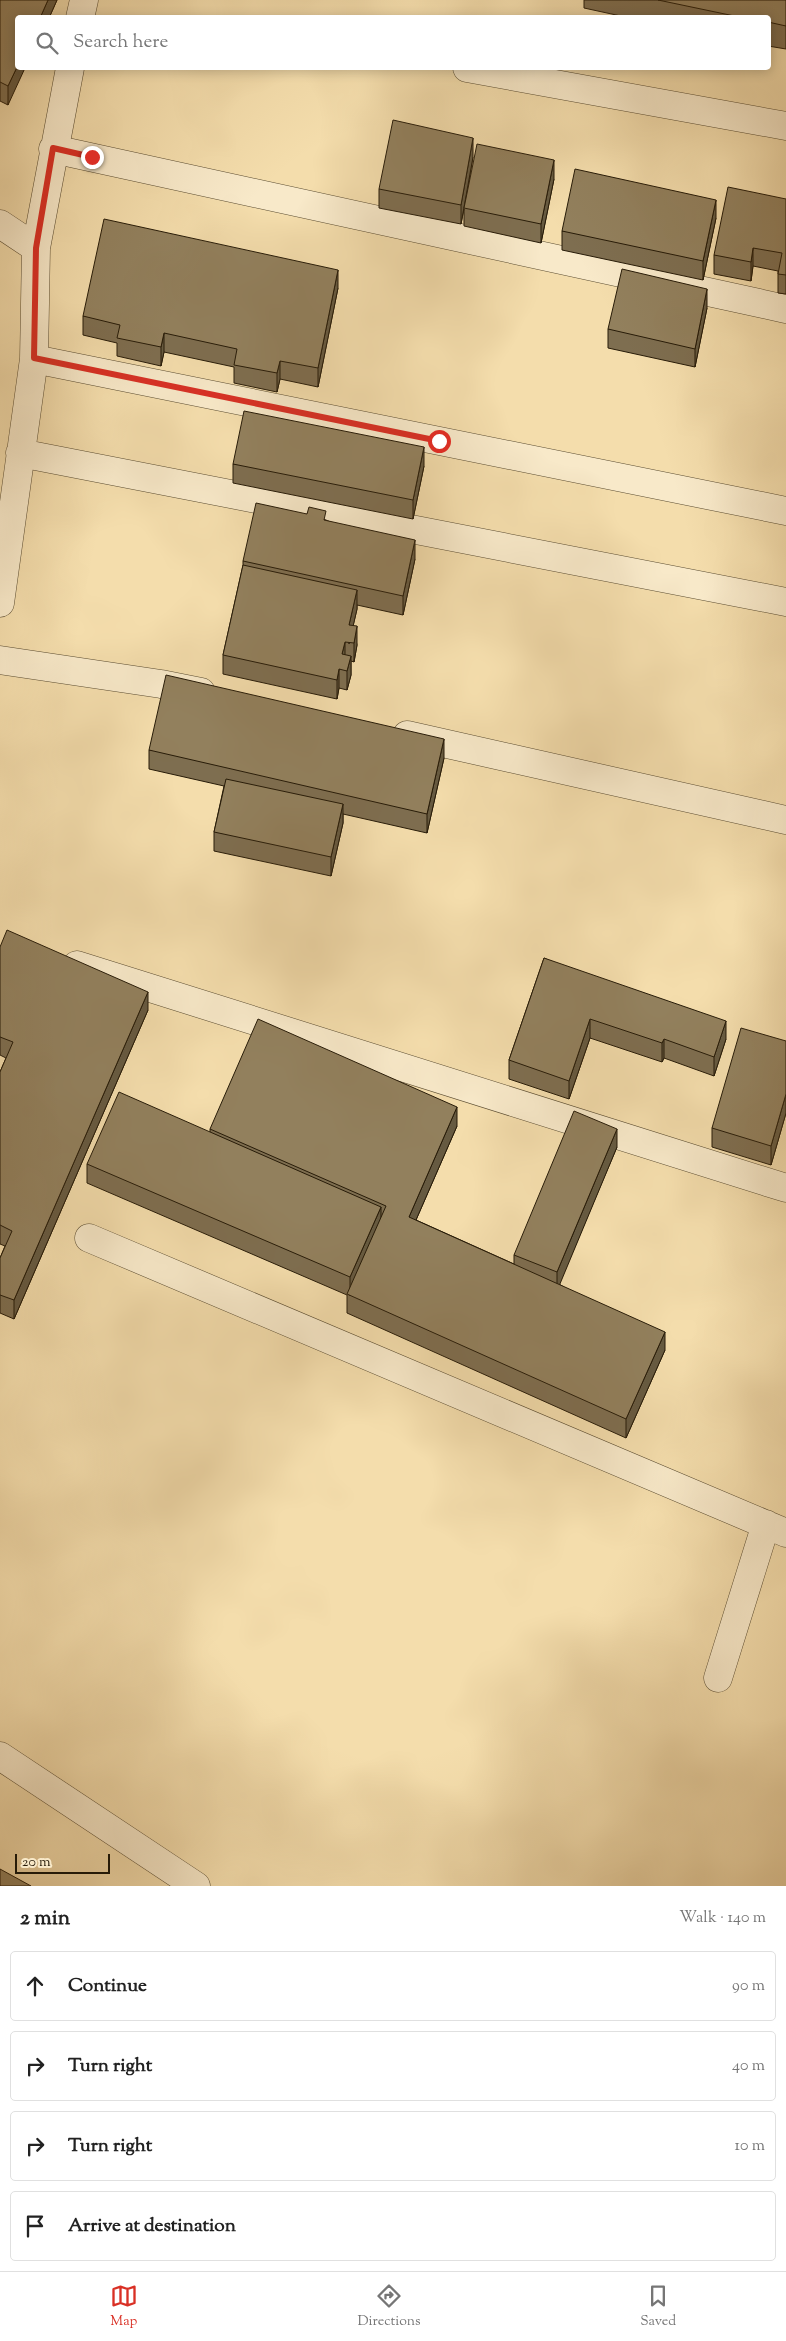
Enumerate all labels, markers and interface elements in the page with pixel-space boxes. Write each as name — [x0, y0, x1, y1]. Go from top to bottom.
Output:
search box — [15, 15, 771, 70]
icon: search — [33, 29, 61, 57]
text: Search here — [73, 29, 168, 56]
route end — [81, 146, 104, 169]
route start — [428, 430, 451, 453]
scale bar — [15, 1851, 110, 1874]
text: 20 m — [22, 1853, 51, 1873]
text: 2 min — [20, 1904, 70, 1934]
text: Walk · 140 m — [679, 1907, 766, 1930]
icon: ahead — [21, 1972, 49, 2000]
text: Continue — [68, 1973, 147, 2000]
text: 90 m — [732, 1975, 765, 1998]
icon: right — [21, 2052, 49, 2080]
text: Turn right — [68, 2053, 152, 2080]
text: 40 m — [732, 2055, 765, 2078]
icon: right — [21, 2132, 49, 2160]
text: Turn right — [68, 2133, 152, 2160]
text: 10 m — [735, 2135, 765, 2158]
icon: arrive — [21, 2212, 49, 2240]
text: Arrive at destination — [68, 2213, 236, 2240]
tab: Map — [110, 2282, 138, 2332]
tab: Directions — [357, 2282, 421, 2332]
tab: Saved — [640, 2282, 676, 2332]

